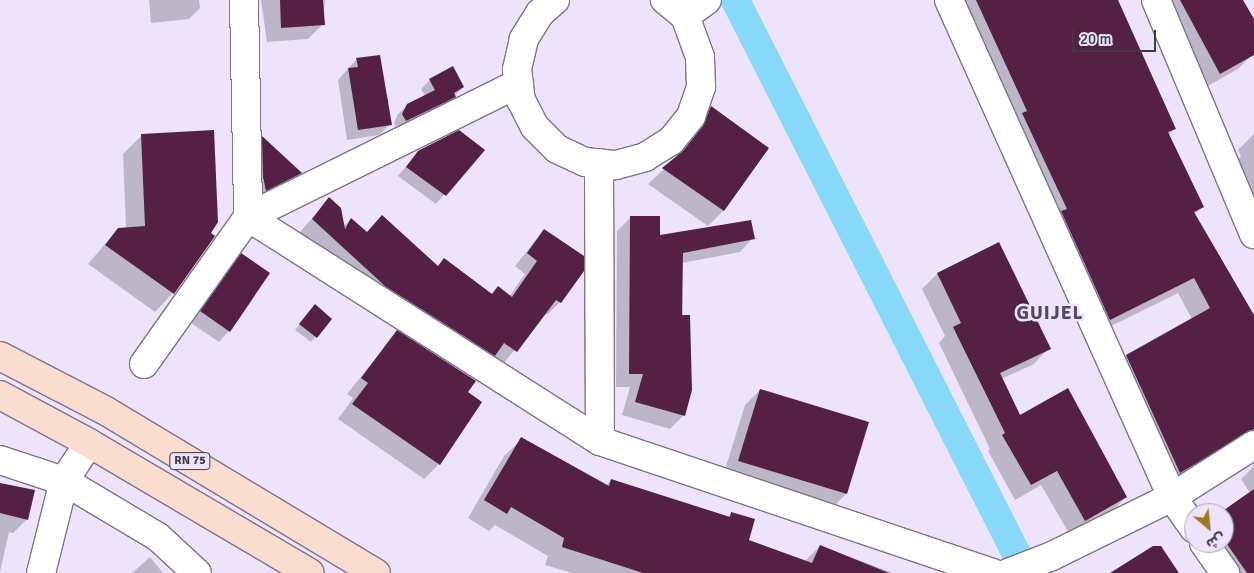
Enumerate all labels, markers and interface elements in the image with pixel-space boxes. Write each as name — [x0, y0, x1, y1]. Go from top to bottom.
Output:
scale bar — [1074, 20, 1158, 52]
text: 20 m — [1080, 30, 1111, 48]
district label: GUIJEL — [1016, 303, 1084, 325]
road number: RN 75 — [169, 452, 211, 471]
north arrow — [1184, 503, 1234, 553]
text: ش — [1203, 529, 1228, 553]

